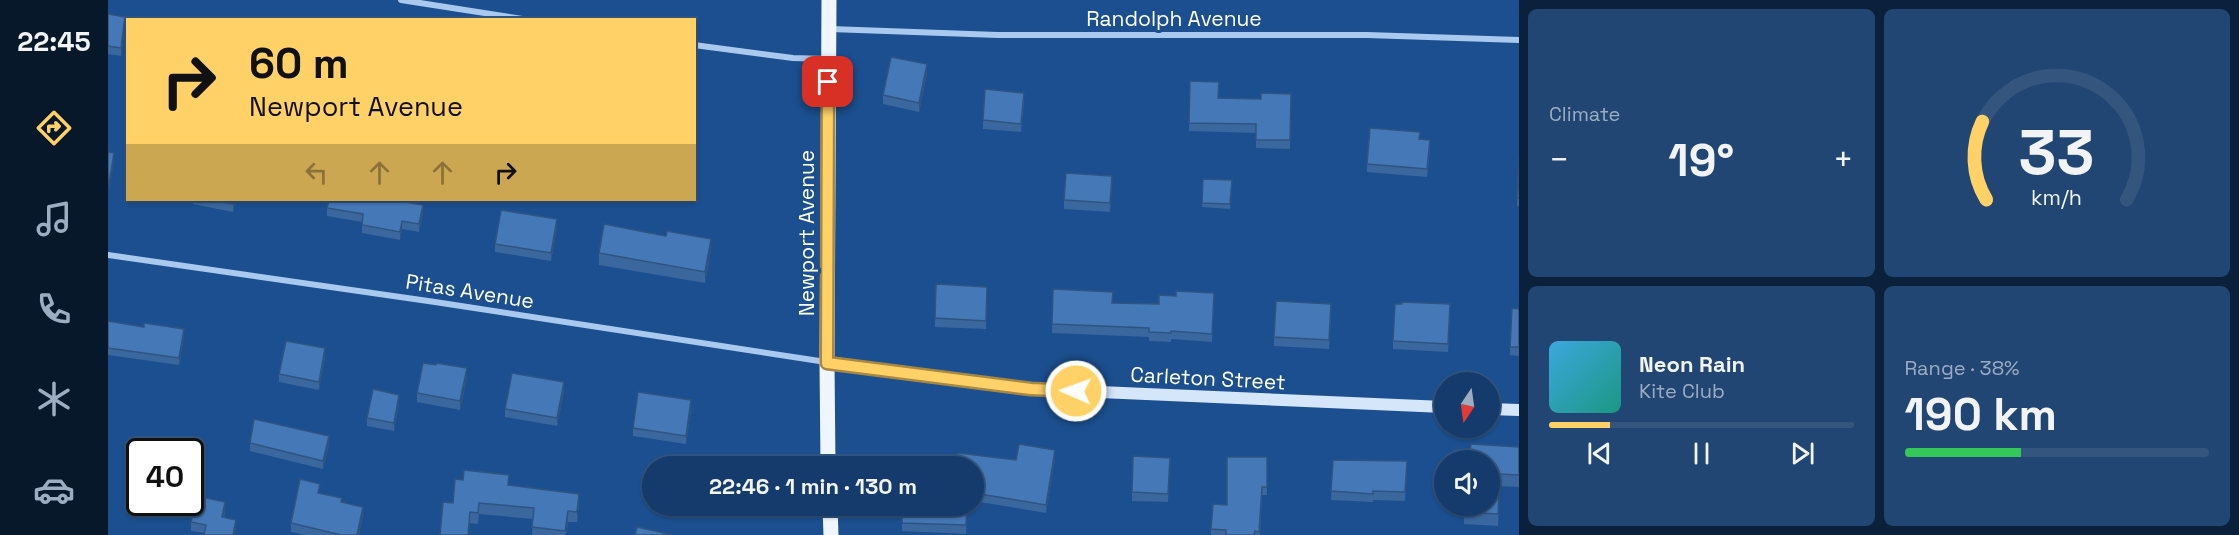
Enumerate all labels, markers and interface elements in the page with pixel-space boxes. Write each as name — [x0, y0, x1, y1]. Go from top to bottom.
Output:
street label: Randolph Avenue — [1086, 5, 1262, 32]
text: 22:45 — [17, 24, 91, 59]
text: 60 m — [249, 37, 349, 90]
icon: right — [150, 42, 228, 120]
pin — [802, 56, 853, 107]
icon: arrive — [811, 65, 844, 98]
text: Newport Avenue — [249, 89, 463, 124]
text: Climate — [1549, 101, 1620, 127]
icon: directions — [33, 107, 75, 149]
text: 33 — [2019, 113, 2095, 192]
text: 19° — [1668, 132, 1734, 189]
text: − — [1549, 139, 1569, 181]
text: + — [1833, 139, 1853, 181]
street label: Newport Avenue — [793, 150, 820, 316]
icon: left — [300, 156, 333, 189]
icon: ahead — [363, 156, 396, 189]
icon: ahead — [426, 156, 459, 189]
icon: right — [489, 156, 522, 189]
text: km/h — [2031, 184, 2082, 211]
icon: music — [33, 198, 75, 240]
street label: Pitas Avenue — [404, 268, 536, 314]
icon: phone — [33, 288, 75, 330]
text: Neon Rain — [1639, 350, 1745, 378]
text: Range · 38% — [1905, 355, 2020, 381]
position arrow — [1044, 359, 1108, 423]
street label: Carleton Street — [1130, 360, 1286, 396]
north arrow — [1434, 372, 1500, 438]
map controls — [1434, 372, 1500, 516]
icon: climate — [33, 378, 75, 420]
text: Kite Club — [1639, 378, 1725, 404]
text: 190 km — [1905, 386, 2057, 443]
icon: previous — [1583, 437, 1616, 470]
icon: pause — [1685, 437, 1718, 470]
icon: next — [1786, 437, 1819, 470]
speed limit sign: 40 — [126, 438, 204, 516]
button: sound — [1434, 450, 1500, 516]
icon: car — [33, 469, 75, 511]
text: 22:46 · 1 min · 130 m — [709, 472, 917, 500]

